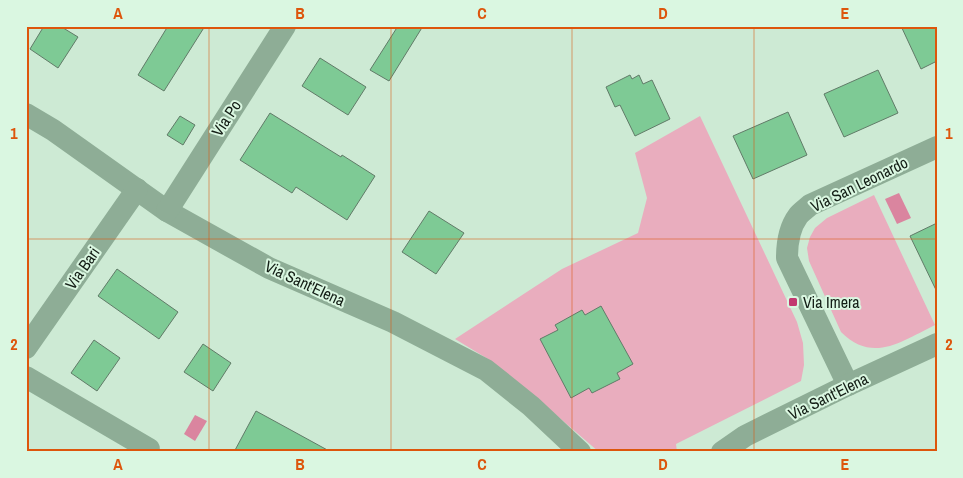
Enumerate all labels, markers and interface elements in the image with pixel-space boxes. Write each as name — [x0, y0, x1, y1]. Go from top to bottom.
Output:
text: A — [113, 2, 123, 24]
text: B — [295, 2, 305, 24]
text: C — [477, 2, 487, 24]
text: D — [658, 2, 668, 24]
text: E — [841, 2, 850, 24]
street label: Via Po — [206, 96, 246, 140]
text: 1 — [10, 122, 18, 144]
text: 1 — [945, 122, 953, 144]
street label: Via San Leonardo — [807, 151, 911, 217]
street label: Via Bari — [59, 242, 105, 294]
street label: Via Sant'Elena — [261, 255, 349, 311]
place label: Via Imera — [803, 291, 860, 313]
marker: Via Imera — [787, 296, 799, 308]
text: 2 — [10, 333, 18, 355]
text: 2 — [945, 333, 953, 355]
street label: Via Sant'Elena — [784, 367, 872, 425]
text: A — [113, 453, 123, 475]
text: B — [295, 453, 305, 475]
text: C — [477, 453, 487, 475]
text: D — [658, 453, 668, 475]
text: E — [841, 453, 850, 475]

